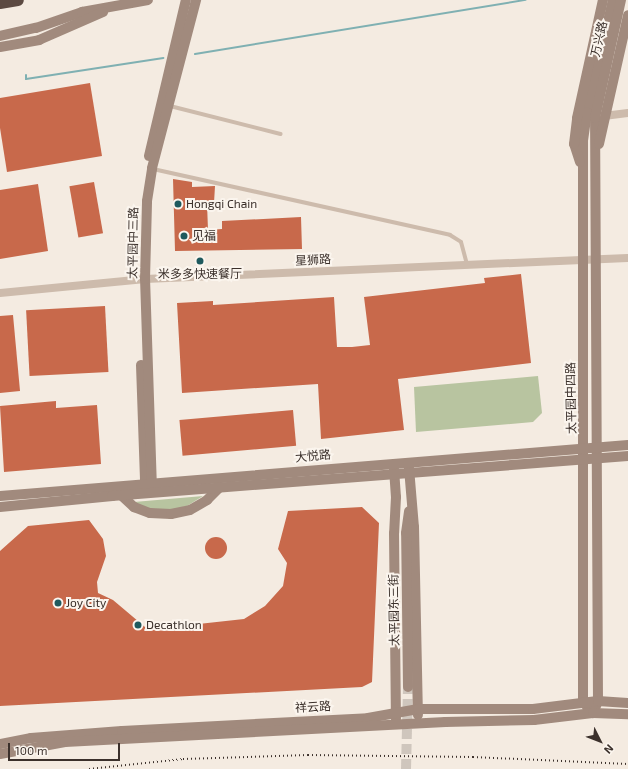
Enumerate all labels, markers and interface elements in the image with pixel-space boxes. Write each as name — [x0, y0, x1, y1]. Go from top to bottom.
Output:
street label: 万兴路 — [588, 20, 610, 58]
place label: Hongqi Chain — [186, 197, 257, 211]
marker: Hongqi Chain — [173, 199, 183, 209]
street label: 太平园中三路 — [125, 207, 141, 279]
place label: 见福 — [192, 229, 216, 243]
marker: 见福 — [179, 231, 189, 241]
street label: 星狮路 — [295, 252, 331, 268]
marker: 米多多快速餐厅 — [195, 256, 205, 266]
place label: 米多多快速餐厅 — [158, 267, 242, 281]
street label: 太平园中四路 — [563, 362, 579, 434]
street label: 大悦路 — [294, 447, 332, 465]
street label: 太平园东三街 — [386, 574, 402, 646]
place label: Joy City — [66, 596, 107, 610]
marker: Joy City — [53, 598, 63, 608]
place label: Decathlon — [146, 618, 202, 632]
marker: Decathlon — [133, 620, 143, 630]
street label: 祥云路 — [295, 699, 331, 715]
north arrow — [580, 721, 620, 761]
scale bar — [10, 735, 122, 761]
text: N — [602, 742, 617, 757]
text: 100 m — [15, 743, 47, 757]

